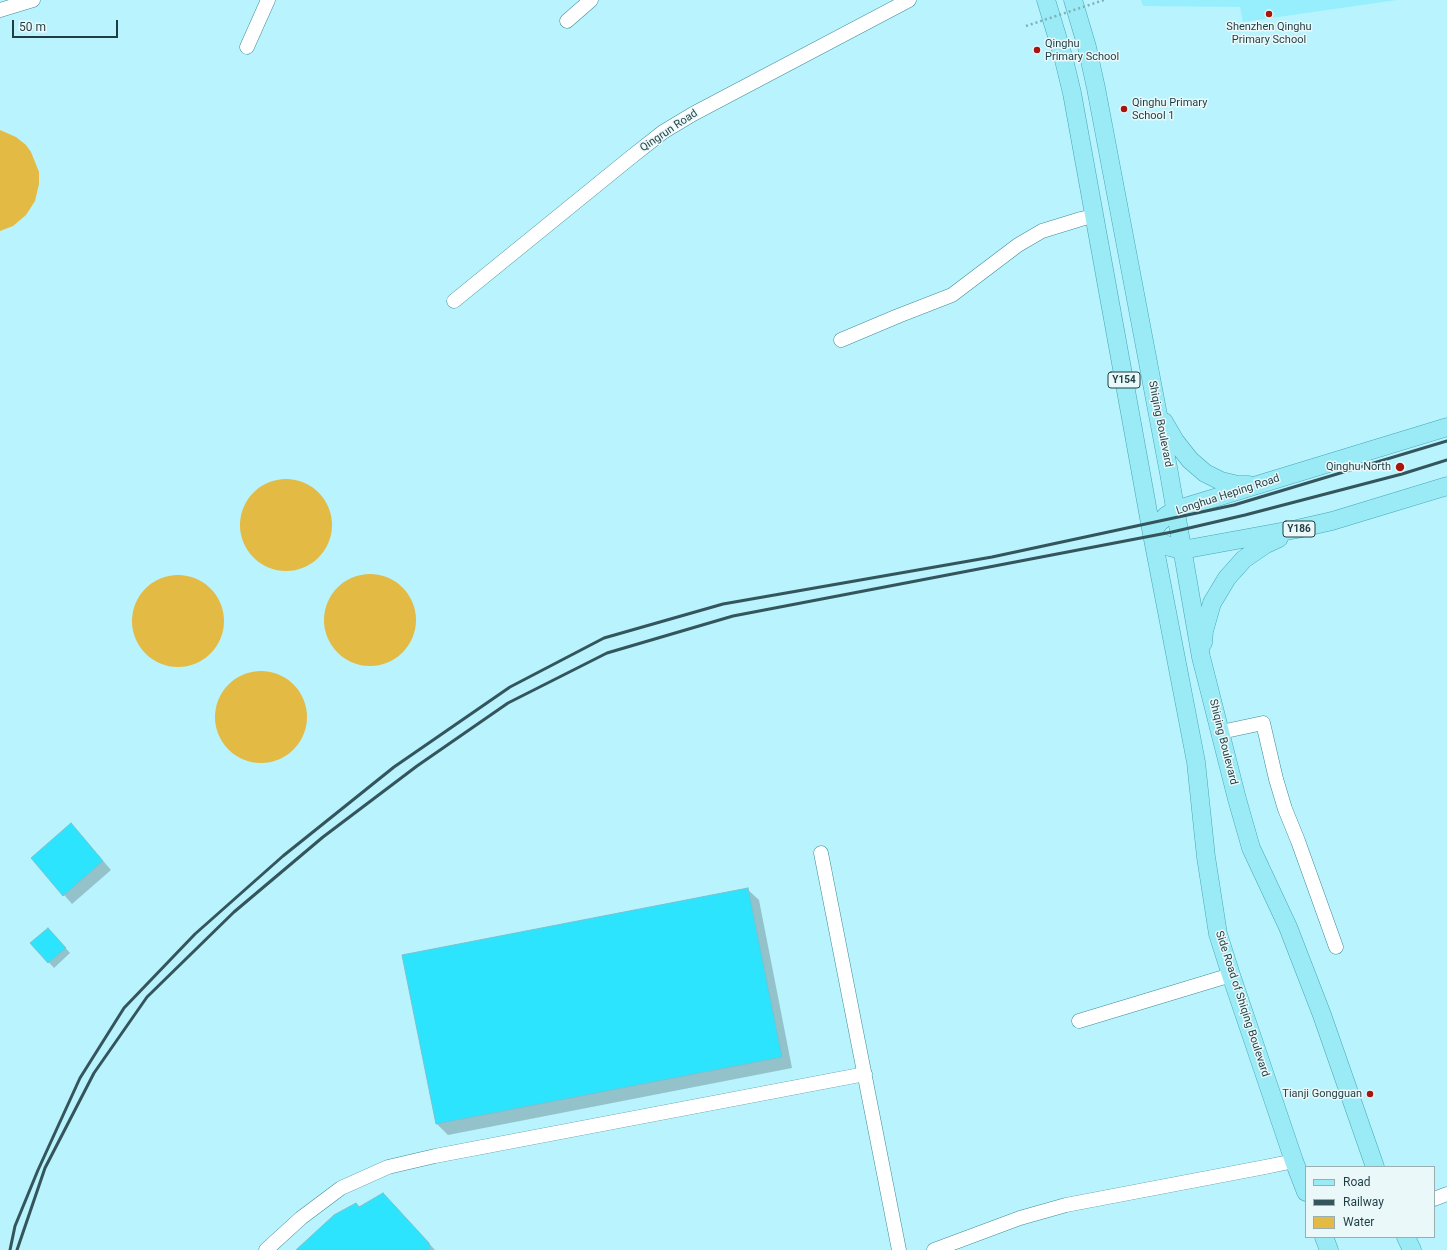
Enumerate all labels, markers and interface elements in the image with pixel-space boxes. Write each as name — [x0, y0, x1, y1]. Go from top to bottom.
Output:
marker: Shenzhen Qinghu Primary School — [1264, 9, 1274, 19]
scale bar — [14, 12, 120, 38]
text: 50 m — [19, 20, 46, 34]
place label: Shenzhen Qinghu Primary School — [1226, 20, 1312, 46]
place label: Qinghu Primary School — [1045, 37, 1119, 63]
marker: Qinghu Primary School — [1032, 45, 1042, 55]
place label: Qinghu Primary School 1 — [1132, 96, 1207, 122]
marker: Qinghu Primary School 1 — [1119, 104, 1129, 114]
street label: Qingrun Road — [638, 107, 700, 155]
road number: Y154 — [1108, 372, 1140, 388]
street label: Shiqing Boulevard — [1145, 380, 1175, 468]
place label: Qinghu North — [1326, 460, 1391, 474]
marker: Qinghu North — [1394, 461, 1406, 473]
street label: Longhua Heping Road — [1175, 472, 1281, 518]
road number: Y186 — [1283, 521, 1315, 537]
street label: Shiqing Boulevard — [1206, 698, 1240, 786]
street label: Side Road of Shiqing Boulevard — [1212, 929, 1272, 1079]
place label: Tianji Gongguan — [1282, 1087, 1362, 1101]
marker: Tianji Gongguan — [1365, 1089, 1375, 1099]
legend — [1305, 1166, 1435, 1238]
text: Road — [1343, 1175, 1371, 1189]
text: Railway — [1343, 1195, 1384, 1209]
text: Water — [1343, 1215, 1374, 1229]

